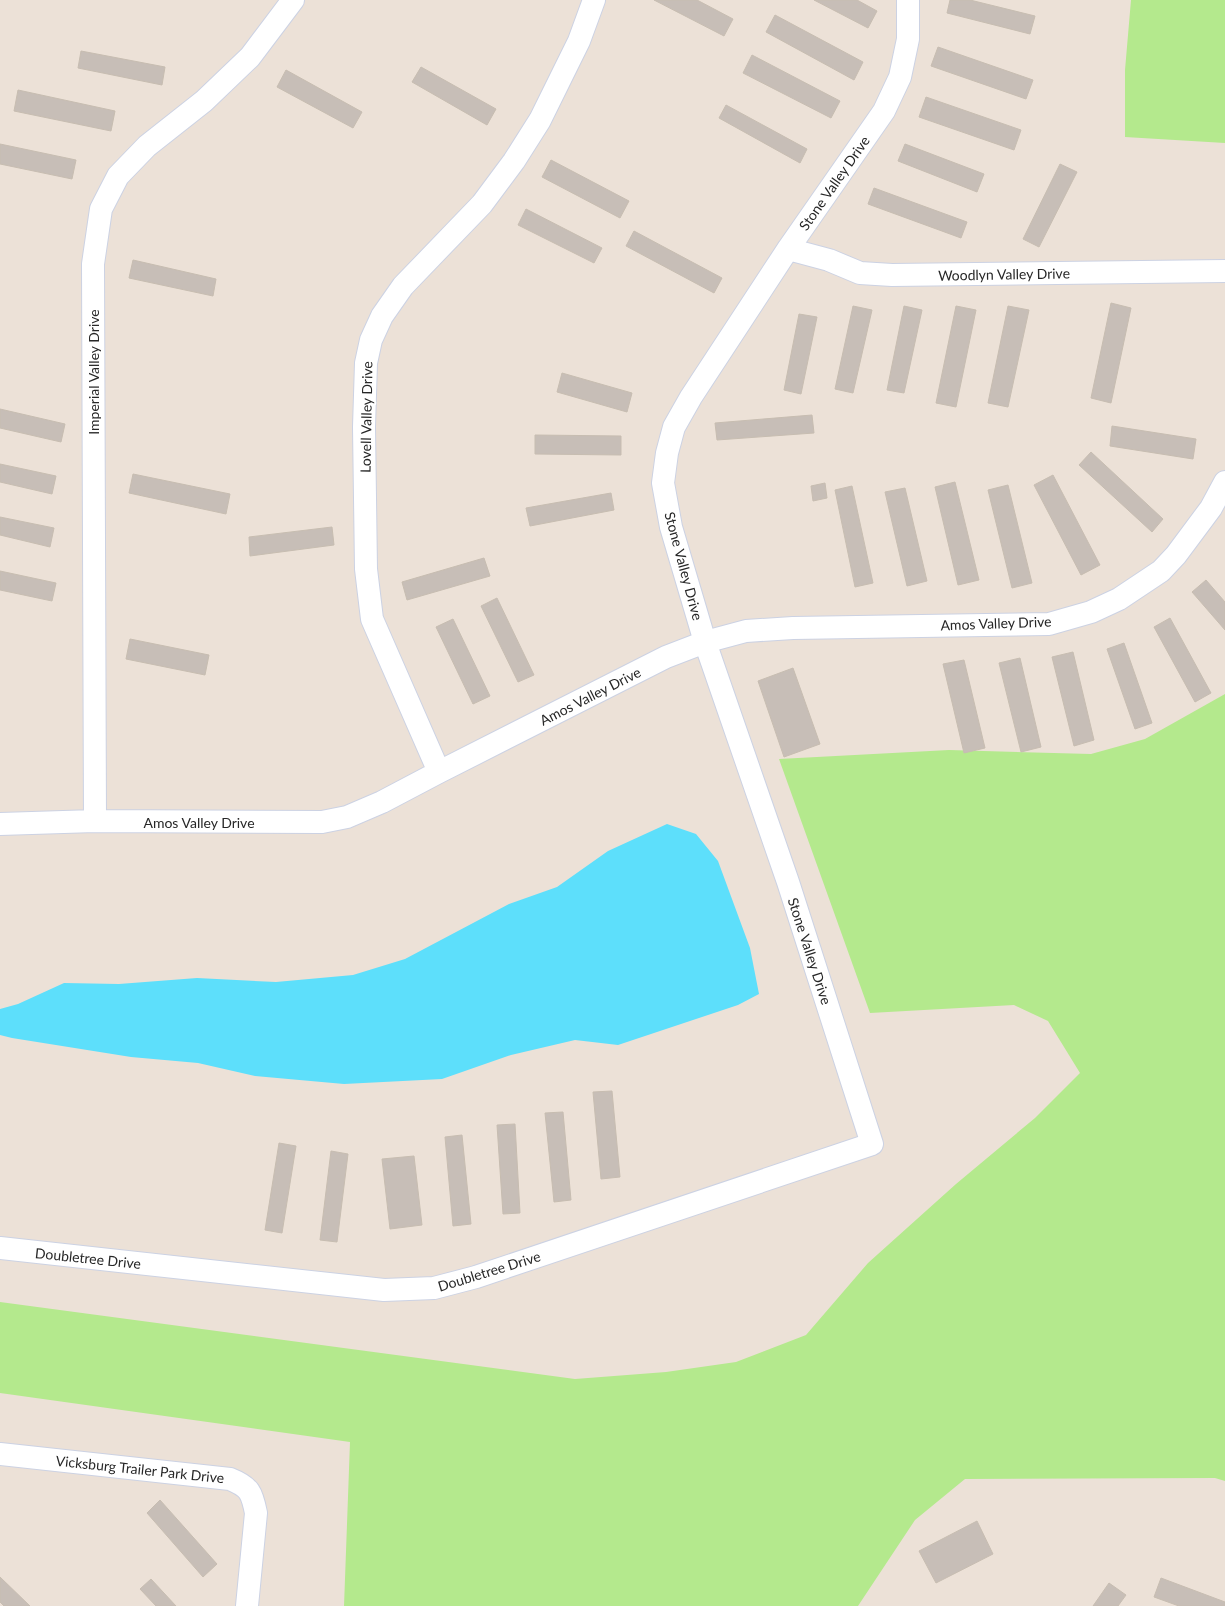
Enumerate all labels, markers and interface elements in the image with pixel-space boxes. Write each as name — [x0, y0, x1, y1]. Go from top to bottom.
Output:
street label: Stone Valley Drive — [795, 132, 873, 234]
street label: Woodlyn Valley Drive — [938, 264, 1070, 284]
street label: Imperial Valley Drive — [85, 309, 102, 435]
street label: Lovell Valley Drive — [357, 361, 375, 473]
street label: Stone Valley Drive — [661, 510, 707, 622]
street label: Amos Valley Drive — [940, 613, 1052, 633]
street label: Amos Valley Drive — [537, 663, 643, 729]
street label: Amos Valley Drive — [143, 814, 255, 831]
street label: Stone Valley Drive — [785, 895, 835, 1007]
street label: Doubletree Drive — [34, 1244, 142, 1272]
street label: Doubletree Drive — [436, 1247, 542, 1295]
street label: Vicksburg Trailer Park Drive — [55, 1452, 225, 1486]

